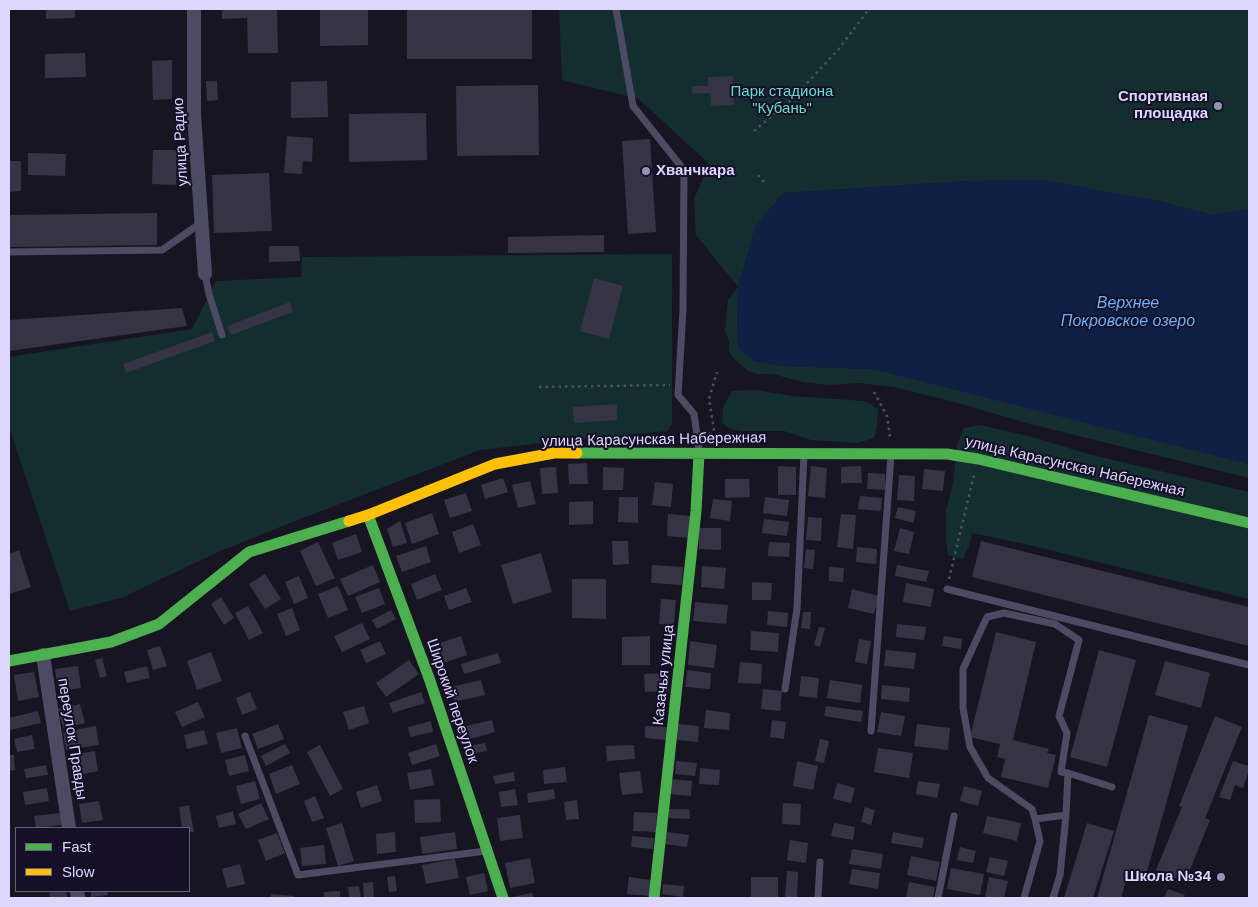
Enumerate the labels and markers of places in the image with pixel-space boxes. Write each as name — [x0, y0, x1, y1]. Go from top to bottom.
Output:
place label: Спортивная площадка — [1118, 88, 1208, 123]
marker: Спортивная площадка — [1212, 100, 1224, 112]
place label: Хванчкара — [656, 162, 734, 180]
marker: Хванчкара — [640, 165, 652, 177]
place label: Школа №34 — [1124, 868, 1211, 886]
marker: Школа №34 — [1215, 871, 1227, 883]

